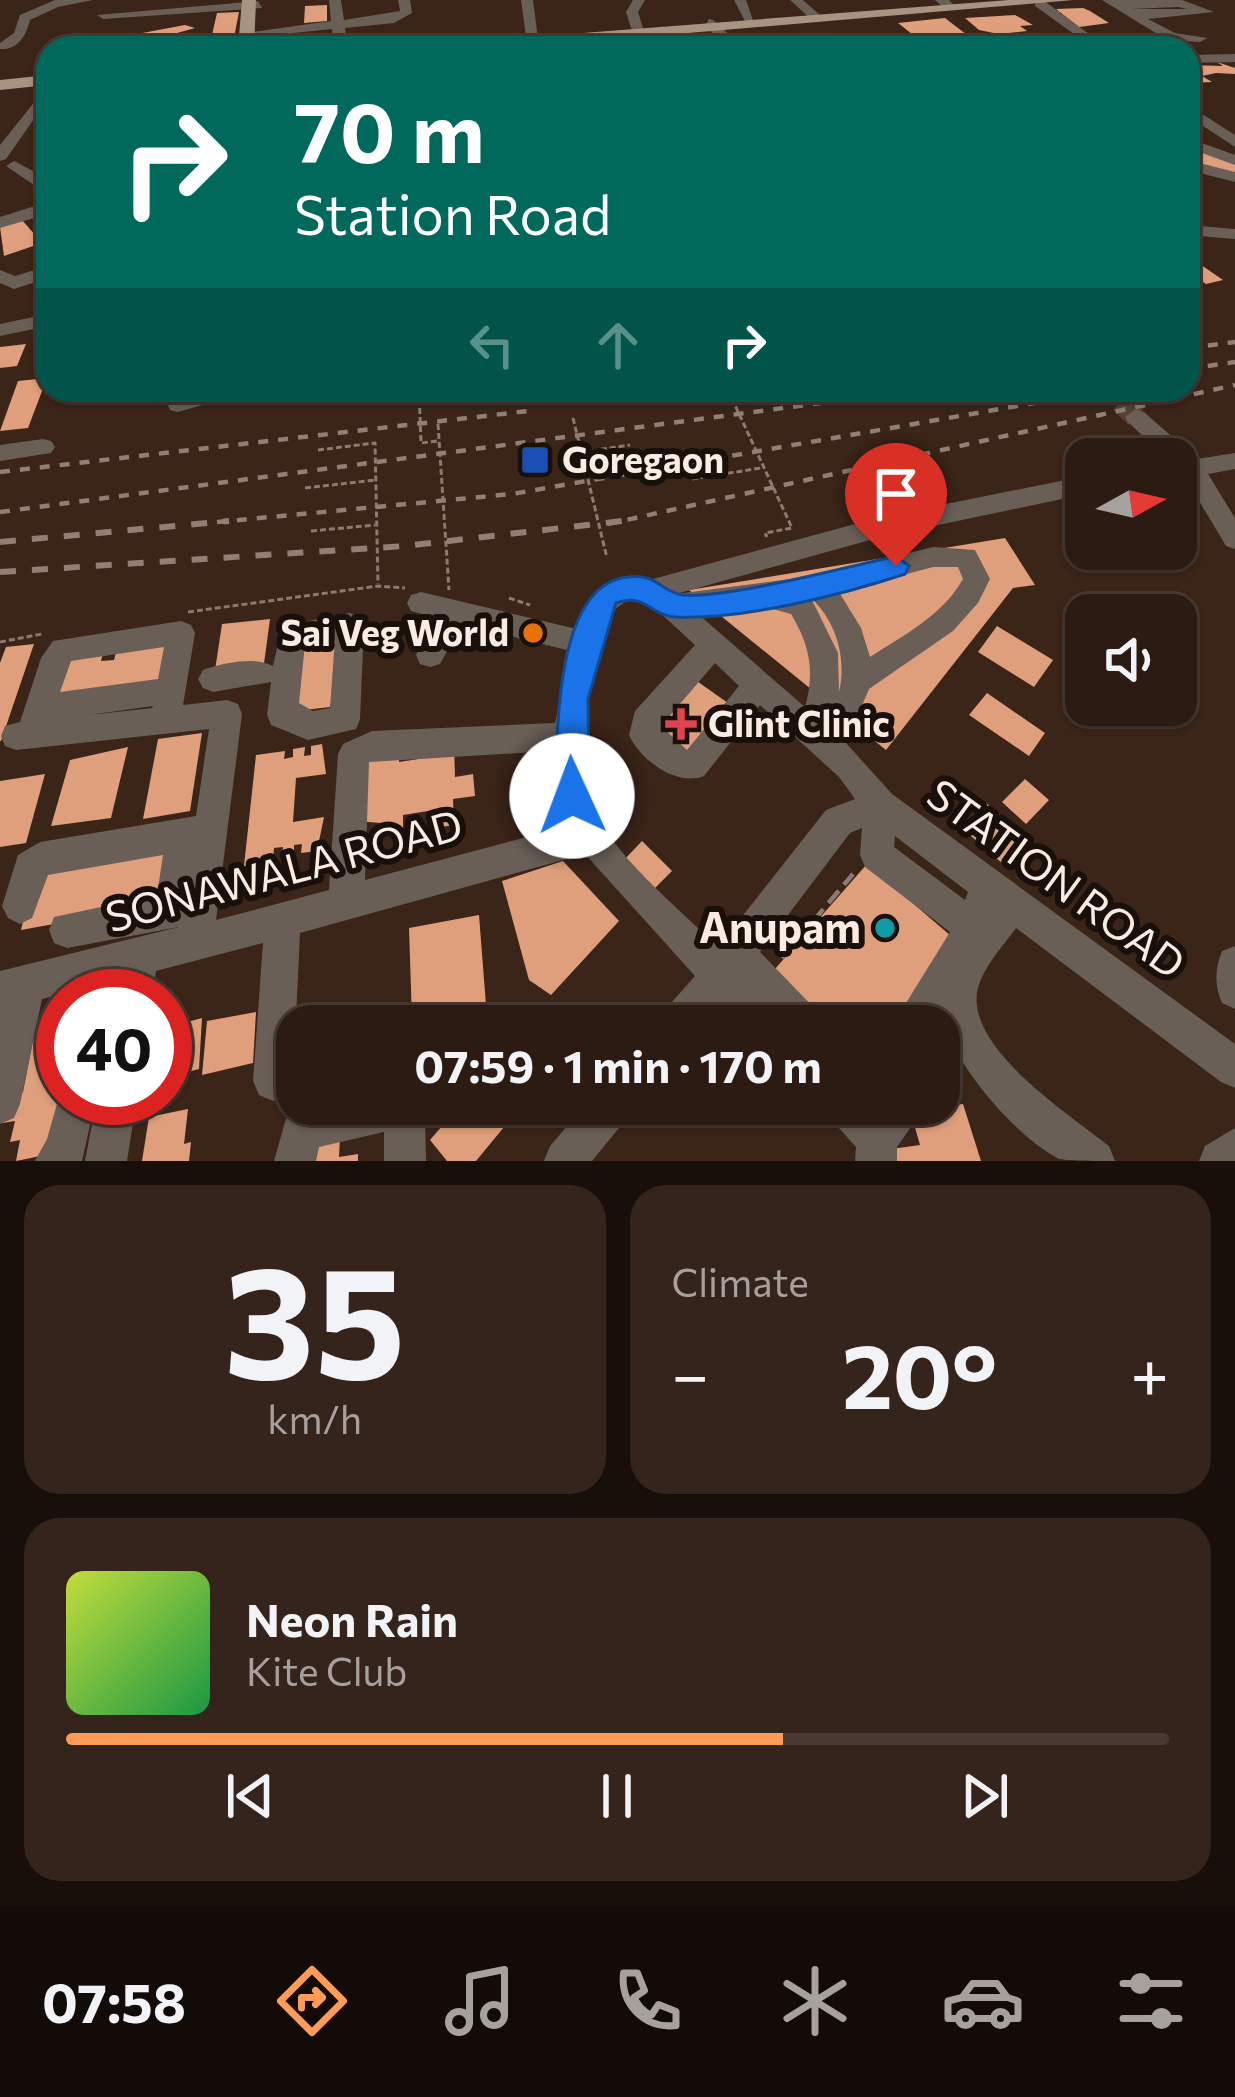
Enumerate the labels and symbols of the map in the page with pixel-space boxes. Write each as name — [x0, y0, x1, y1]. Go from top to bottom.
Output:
place label: Goregaon — [562, 436, 724, 480]
north arrow — [1065, 438, 1197, 570]
pin — [845, 443, 947, 566]
marker: Goregaon — [519, 444, 551, 476]
place label: Sai Veg World — [280, 609, 509, 653]
marker: Sai Veg World — [520, 620, 546, 646]
place label: Glint Clinic — [708, 700, 890, 744]
marker: Glint Clinic — [665, 708, 697, 740]
position arrow — [509, 733, 635, 859]
street label: STATION ROAD — [918, 766, 1196, 988]
street label: SONAWALA ROAD — [100, 796, 467, 942]
place label: Anupam — [699, 900, 861, 952]
marker: Anupam — [872, 915, 898, 941]
speed limit sign: 40 — [36, 969, 192, 1125]

